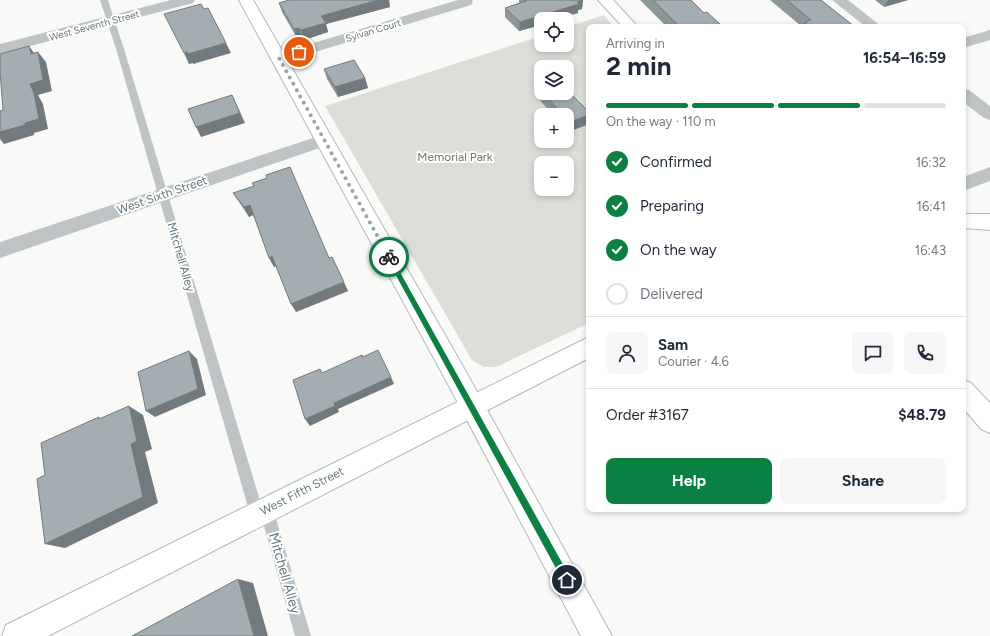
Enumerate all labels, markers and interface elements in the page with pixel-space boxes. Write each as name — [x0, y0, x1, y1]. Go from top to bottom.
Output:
street label: West Seventh Street — [48, 7, 141, 44]
map controls — [534, 12, 574, 196]
button: locate — [534, 12, 574, 52]
street label: Sylvan Court — [344, 16, 403, 45]
pin — [282, 35, 316, 69]
text: Arriving in — [606, 36, 665, 51]
icon: bag — [288, 41, 310, 63]
text: 16:54–16:59 — [863, 49, 946, 67]
text: 2 min — [606, 50, 672, 82]
button: layers — [534, 60, 574, 100]
button: + — [534, 108, 574, 148]
text: On the way · 110 m — [606, 114, 716, 129]
park label: Memorial Park — [417, 150, 493, 164]
icon: check — [606, 151, 628, 173]
text: Confirmed — [640, 153, 712, 171]
text: 16:32 — [916, 155, 946, 170]
button: − — [534, 156, 574, 196]
street label: West Sixth Street — [115, 173, 209, 217]
icon: check — [606, 195, 628, 217]
text: Preparing — [640, 197, 704, 215]
text: 16:41 — [917, 199, 946, 214]
street label: Mitchell Alley — [164, 221, 198, 294]
courier — [369, 237, 409, 277]
icon: check — [606, 239, 628, 261]
text: On the way — [640, 241, 717, 259]
text: 16:43 — [915, 243, 946, 258]
icon: bike — [378, 246, 400, 268]
text: Delivered — [640, 285, 703, 303]
button: person — [606, 332, 648, 374]
button: chat — [852, 332, 894, 374]
button: phone — [904, 332, 946, 374]
text: Sam — [658, 336, 688, 354]
text: Courier · 4.6 — [658, 354, 729, 369]
text: Order #3167 — [606, 406, 689, 424]
text: $48.79 — [898, 406, 946, 424]
button: Help — [606, 458, 772, 504]
button: Share — [780, 458, 946, 504]
street label: West Fifth Street — [258, 464, 347, 518]
street label: Mitchell Alley — [265, 531, 304, 616]
pin — [550, 563, 584, 597]
icon: home — [556, 569, 578, 591]

